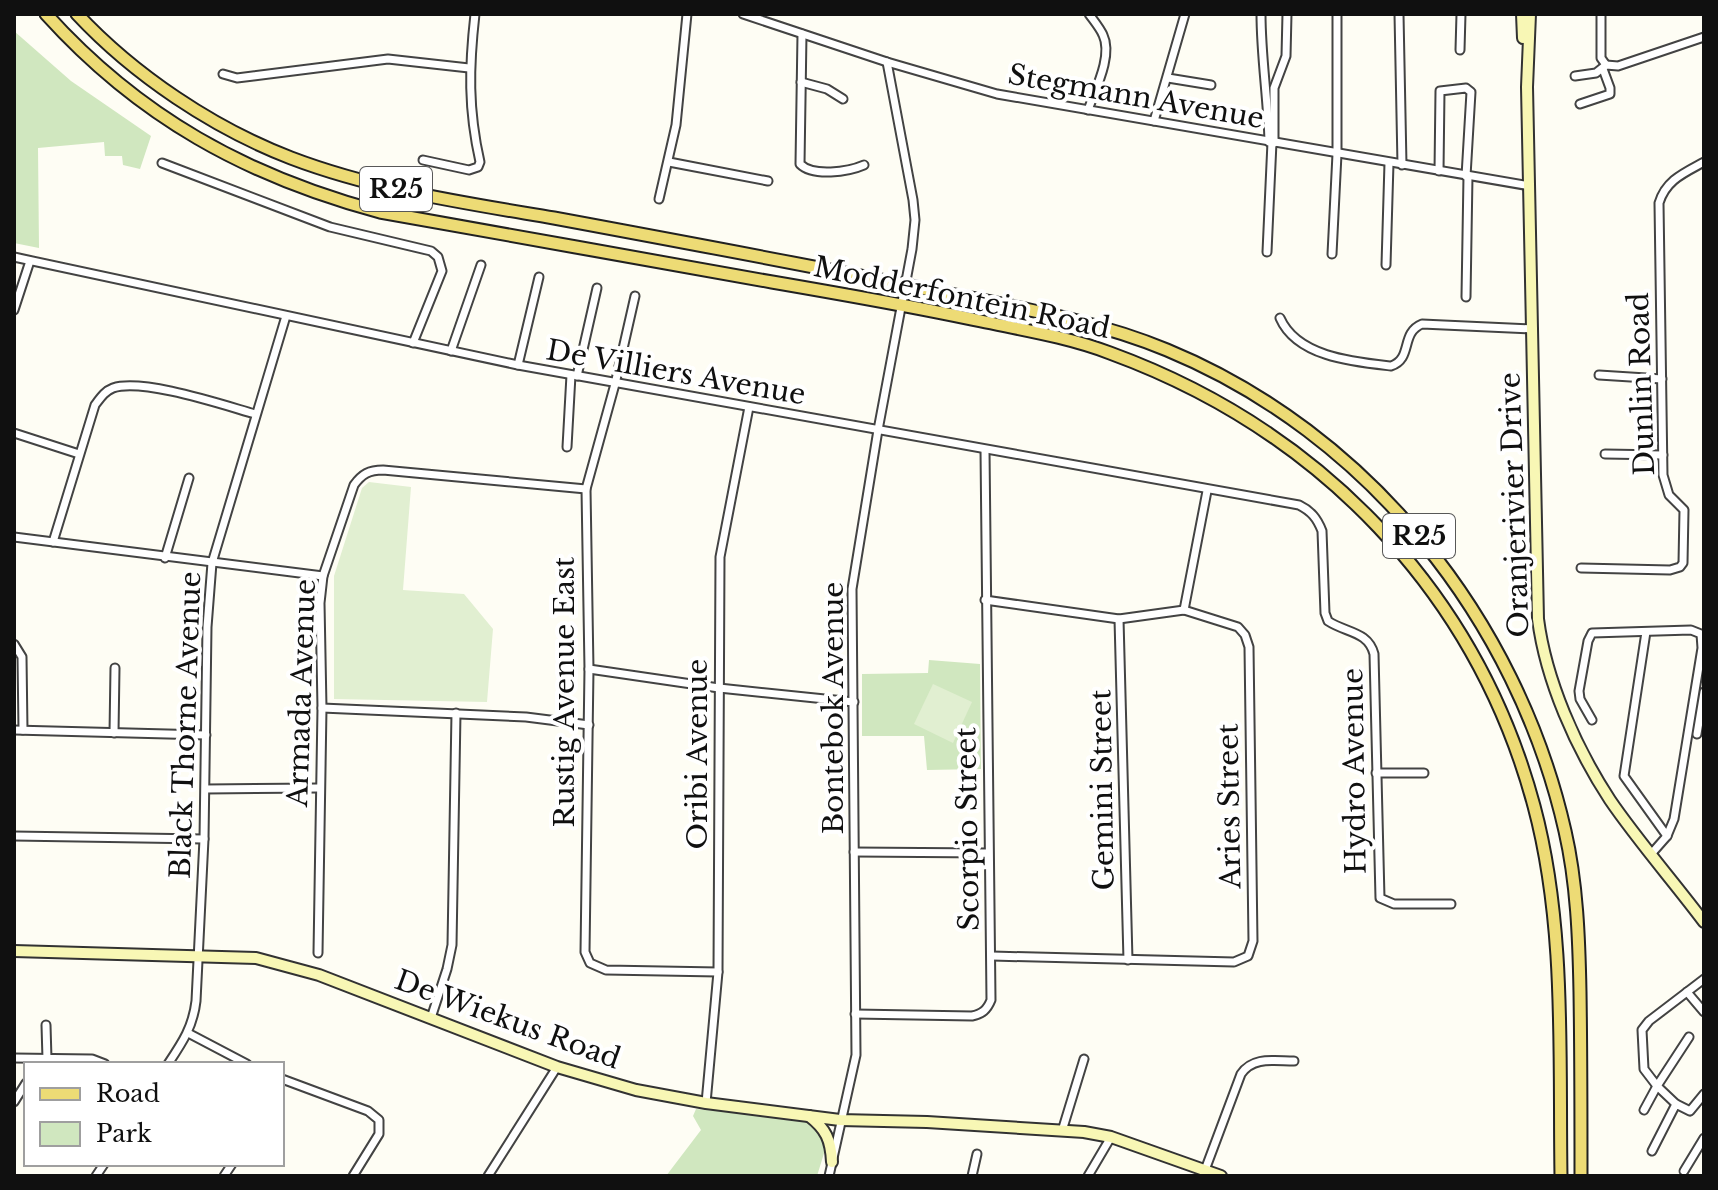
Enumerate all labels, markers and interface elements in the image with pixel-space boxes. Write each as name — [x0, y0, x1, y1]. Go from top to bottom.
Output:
street label: Stegmann Avenue — [1005, 57, 1266, 136]
road number: R25 — [360, 167, 432, 211]
street label: Modderfontein Road — [811, 249, 1113, 346]
street label: Dunlin Road — [1621, 292, 1662, 476]
street label: De Villiers Avenue — [544, 332, 808, 413]
street label: Oranjerivier Drive — [1492, 372, 1537, 638]
road number: R25 — [1383, 514, 1455, 558]
street label: Rustig Avenue East — [547, 556, 582, 827]
street label: Black Thorne Avenue — [163, 571, 208, 879]
street label: Armada Avenue — [280, 578, 323, 809]
street label: Bontebok Avenue — [816, 582, 851, 834]
street label: Oribi Avenue — [680, 659, 715, 849]
street label: Hydro Avenue — [1335, 668, 1374, 874]
street label: Gemini Street — [1083, 689, 1122, 891]
street label: Aries Street — [1211, 723, 1248, 890]
street label: Scorpio Street — [948, 726, 987, 931]
street label: De Wiekus Road — [390, 962, 625, 1077]
legend — [24, 1062, 284, 1166]
text: Road — [96, 1079, 160, 1108]
text: Park — [96, 1119, 152, 1148]

